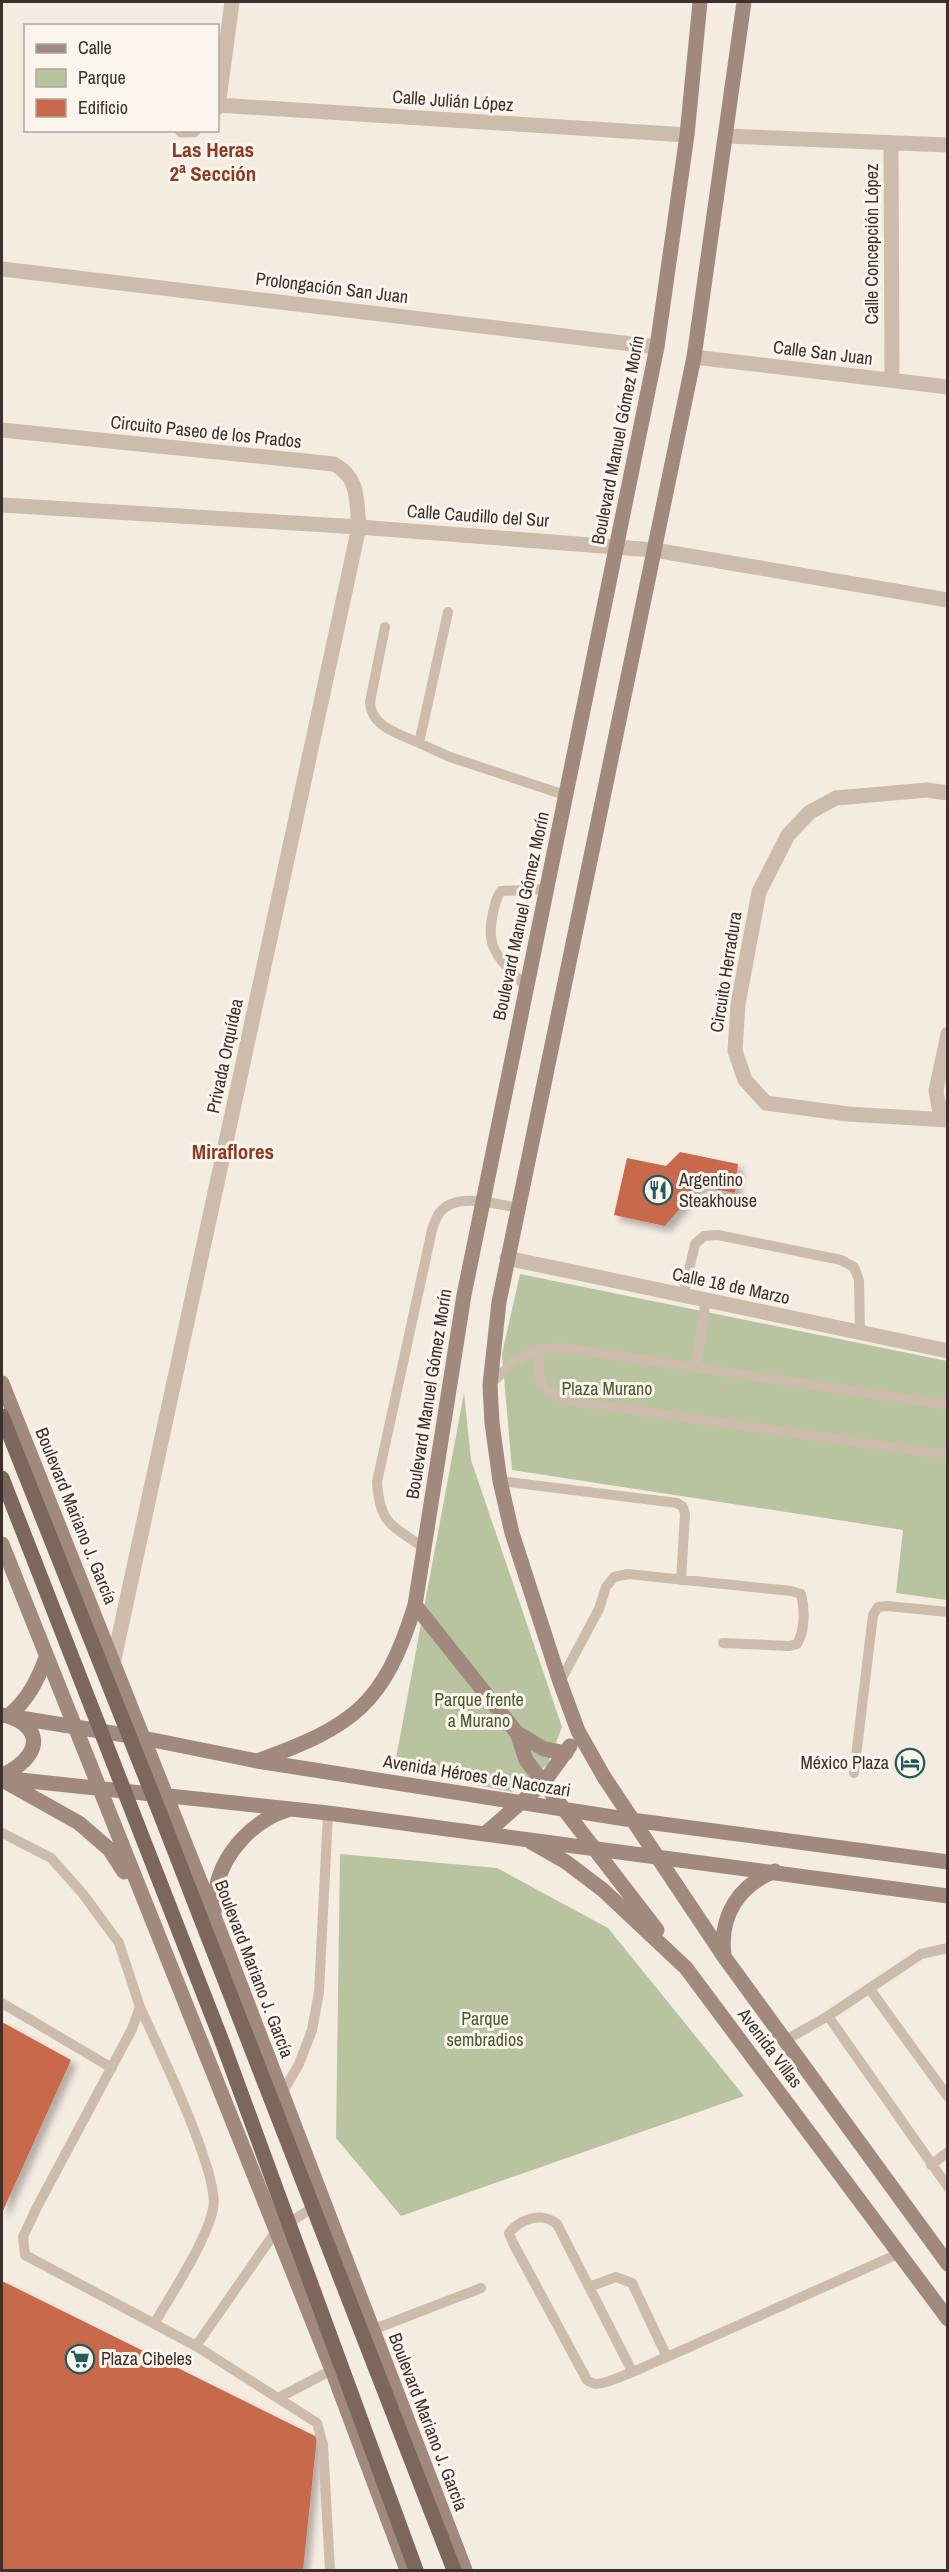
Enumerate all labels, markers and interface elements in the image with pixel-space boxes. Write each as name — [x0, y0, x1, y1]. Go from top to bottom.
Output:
legend — [24, 24, 219, 132]
text: Calle — [78, 35, 112, 60]
text: Parque — [78, 65, 126, 90]
street label: Calle Julián López — [392, 84, 514, 117]
text: Edificio — [78, 95, 128, 120]
district label: Las Heras 2ª Sección — [170, 135, 256, 188]
street label: Calle Concepción López — [859, 164, 884, 324]
street label: Prolongación San Juan — [254, 266, 410, 309]
street label: Boulevard Manuel Gómez Morín — [585, 333, 650, 547]
street label: Calle San Juan — [772, 334, 874, 371]
street label: Circuito Paseo de los Prados — [109, 409, 303, 454]
street label: Calle Caudillo del Sur — [406, 498, 550, 533]
street label: Boulevard Manuel Gómez Morín — [486, 809, 555, 1022]
street label: Circuito Herradura — [704, 910, 747, 1034]
street label: Privada Orquídea — [200, 996, 249, 1115]
district label: Miraflores — [192, 1137, 274, 1166]
place label: Argentino Steakhouse — [678, 1167, 757, 1213]
restaurant icon: Argentino Steakhouse — [642, 1174, 674, 1206]
street label: Calle 18 de Marzo — [670, 1261, 792, 1310]
street label: Boulevard Manuel Gómez Morín — [400, 1287, 457, 1501]
park label: Plaza Murano — [561, 1376, 653, 1401]
street label: Boulevard Mariano J. García — [30, 1424, 123, 1608]
park label: Parque frente a Murano — [434, 1687, 524, 1733]
hotel icon: México Plaza — [894, 1747, 926, 1779]
street label: Avenida Héroes de Nacozari — [381, 1748, 573, 1803]
place label: México Plaza — [800, 1750, 889, 1775]
street label: Boulevard Mariano J. García — [209, 1876, 300, 2061]
street label: Avenida Villas — [732, 2002, 809, 2093]
park label: Parque sembradios — [446, 2006, 524, 2052]
street label: Boulevard Mariano J. García — [383, 2329, 474, 2514]
supermarket icon: Plaza Cibeles — [64, 2343, 96, 2375]
place label: Plaza Cibeles — [101, 2346, 192, 2371]

